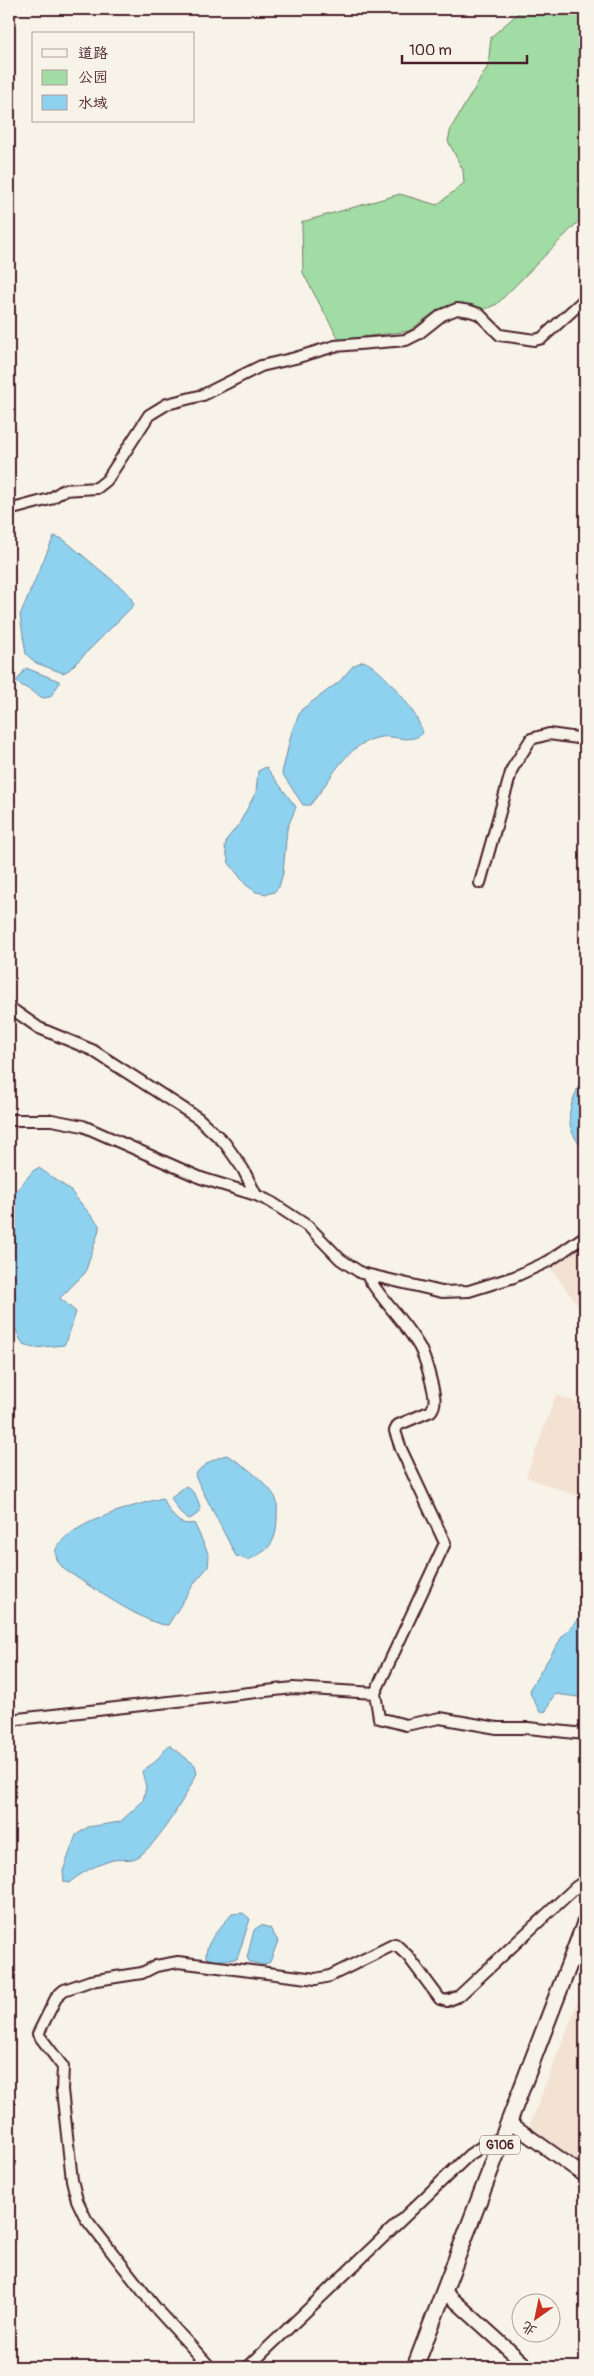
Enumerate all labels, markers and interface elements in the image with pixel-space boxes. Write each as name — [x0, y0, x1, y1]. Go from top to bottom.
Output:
legend — [32, 32, 195, 122]
scale bar — [402, 32, 526, 64]
text: 100 m — [409, 41, 452, 60]
text: 道路 — [78, 44, 108, 63]
text: 公园 — [78, 68, 108, 87]
text: 水域 — [78, 94, 108, 113]
road number: G106 — [480, 2136, 520, 2154]
north arrow — [512, 2294, 562, 2344]
text: 北 — [519, 2318, 540, 2339]

